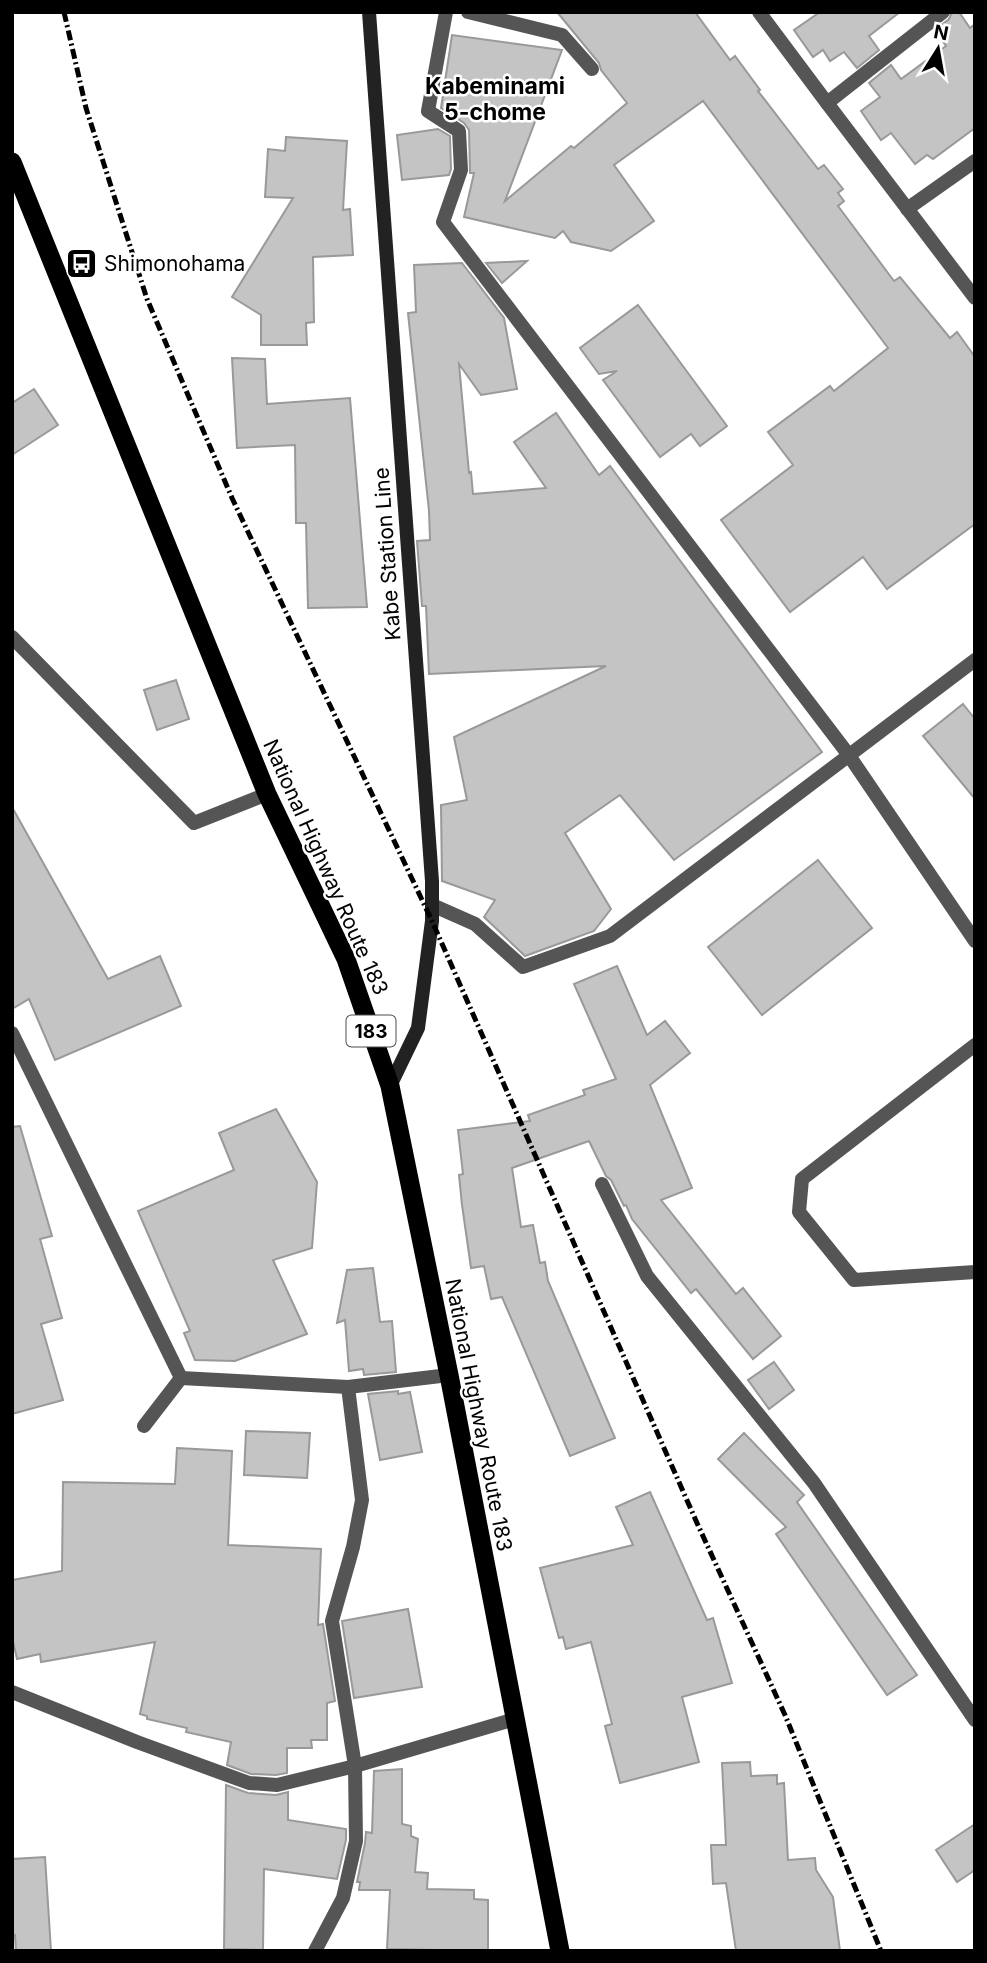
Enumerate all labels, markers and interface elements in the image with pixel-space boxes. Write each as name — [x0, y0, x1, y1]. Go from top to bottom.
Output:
north arrow — [903, 14, 973, 84]
text: N — [932, 20, 950, 45]
district label: Kabeminami 5-chome — [425, 72, 565, 126]
bus stop icon: Shimonohama — [64, 246, 98, 280]
place label: Shimonohama — [104, 251, 245, 276]
street label: Kabe Station Line — [368, 467, 406, 641]
street label: National Highway Route 183 — [258, 735, 394, 999]
road number: 183 — [346, 1015, 396, 1046]
street label: National Highway Route 183 — [440, 1277, 518, 1553]

